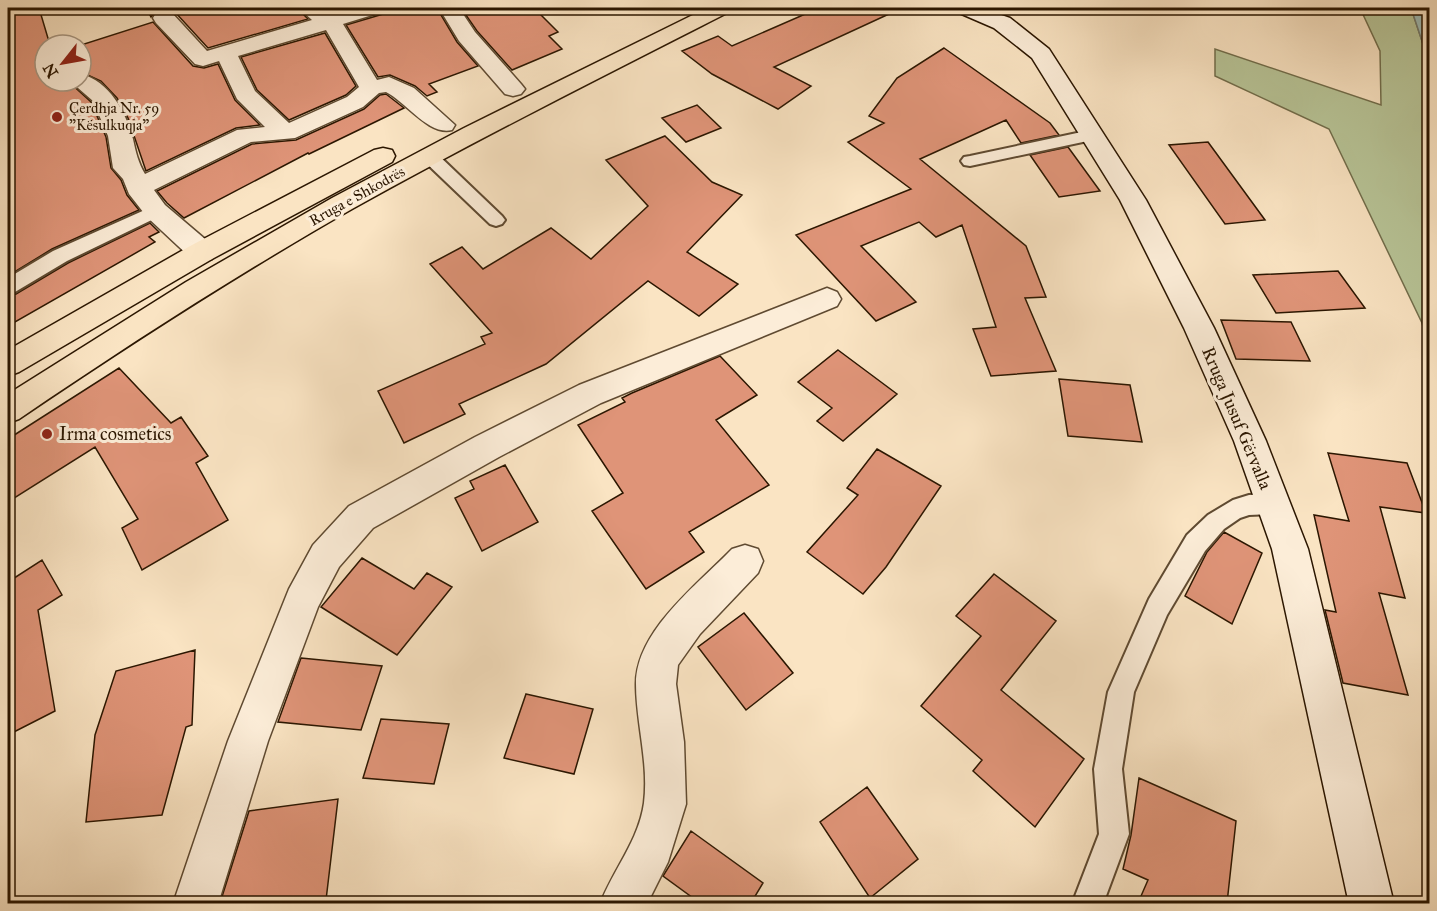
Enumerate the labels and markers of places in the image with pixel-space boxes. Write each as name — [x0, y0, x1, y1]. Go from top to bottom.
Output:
place label: Çerdhja Nr. 59 "Kësulkuqja" — [69, 99, 159, 135]
marker: Çerdhja Nr. 59 "Kësulkuqja" — [50, 110, 64, 124]
place label: Irma cosmetics — [59, 423, 171, 445]
marker: Irma cosmetics — [40, 427, 54, 441]

